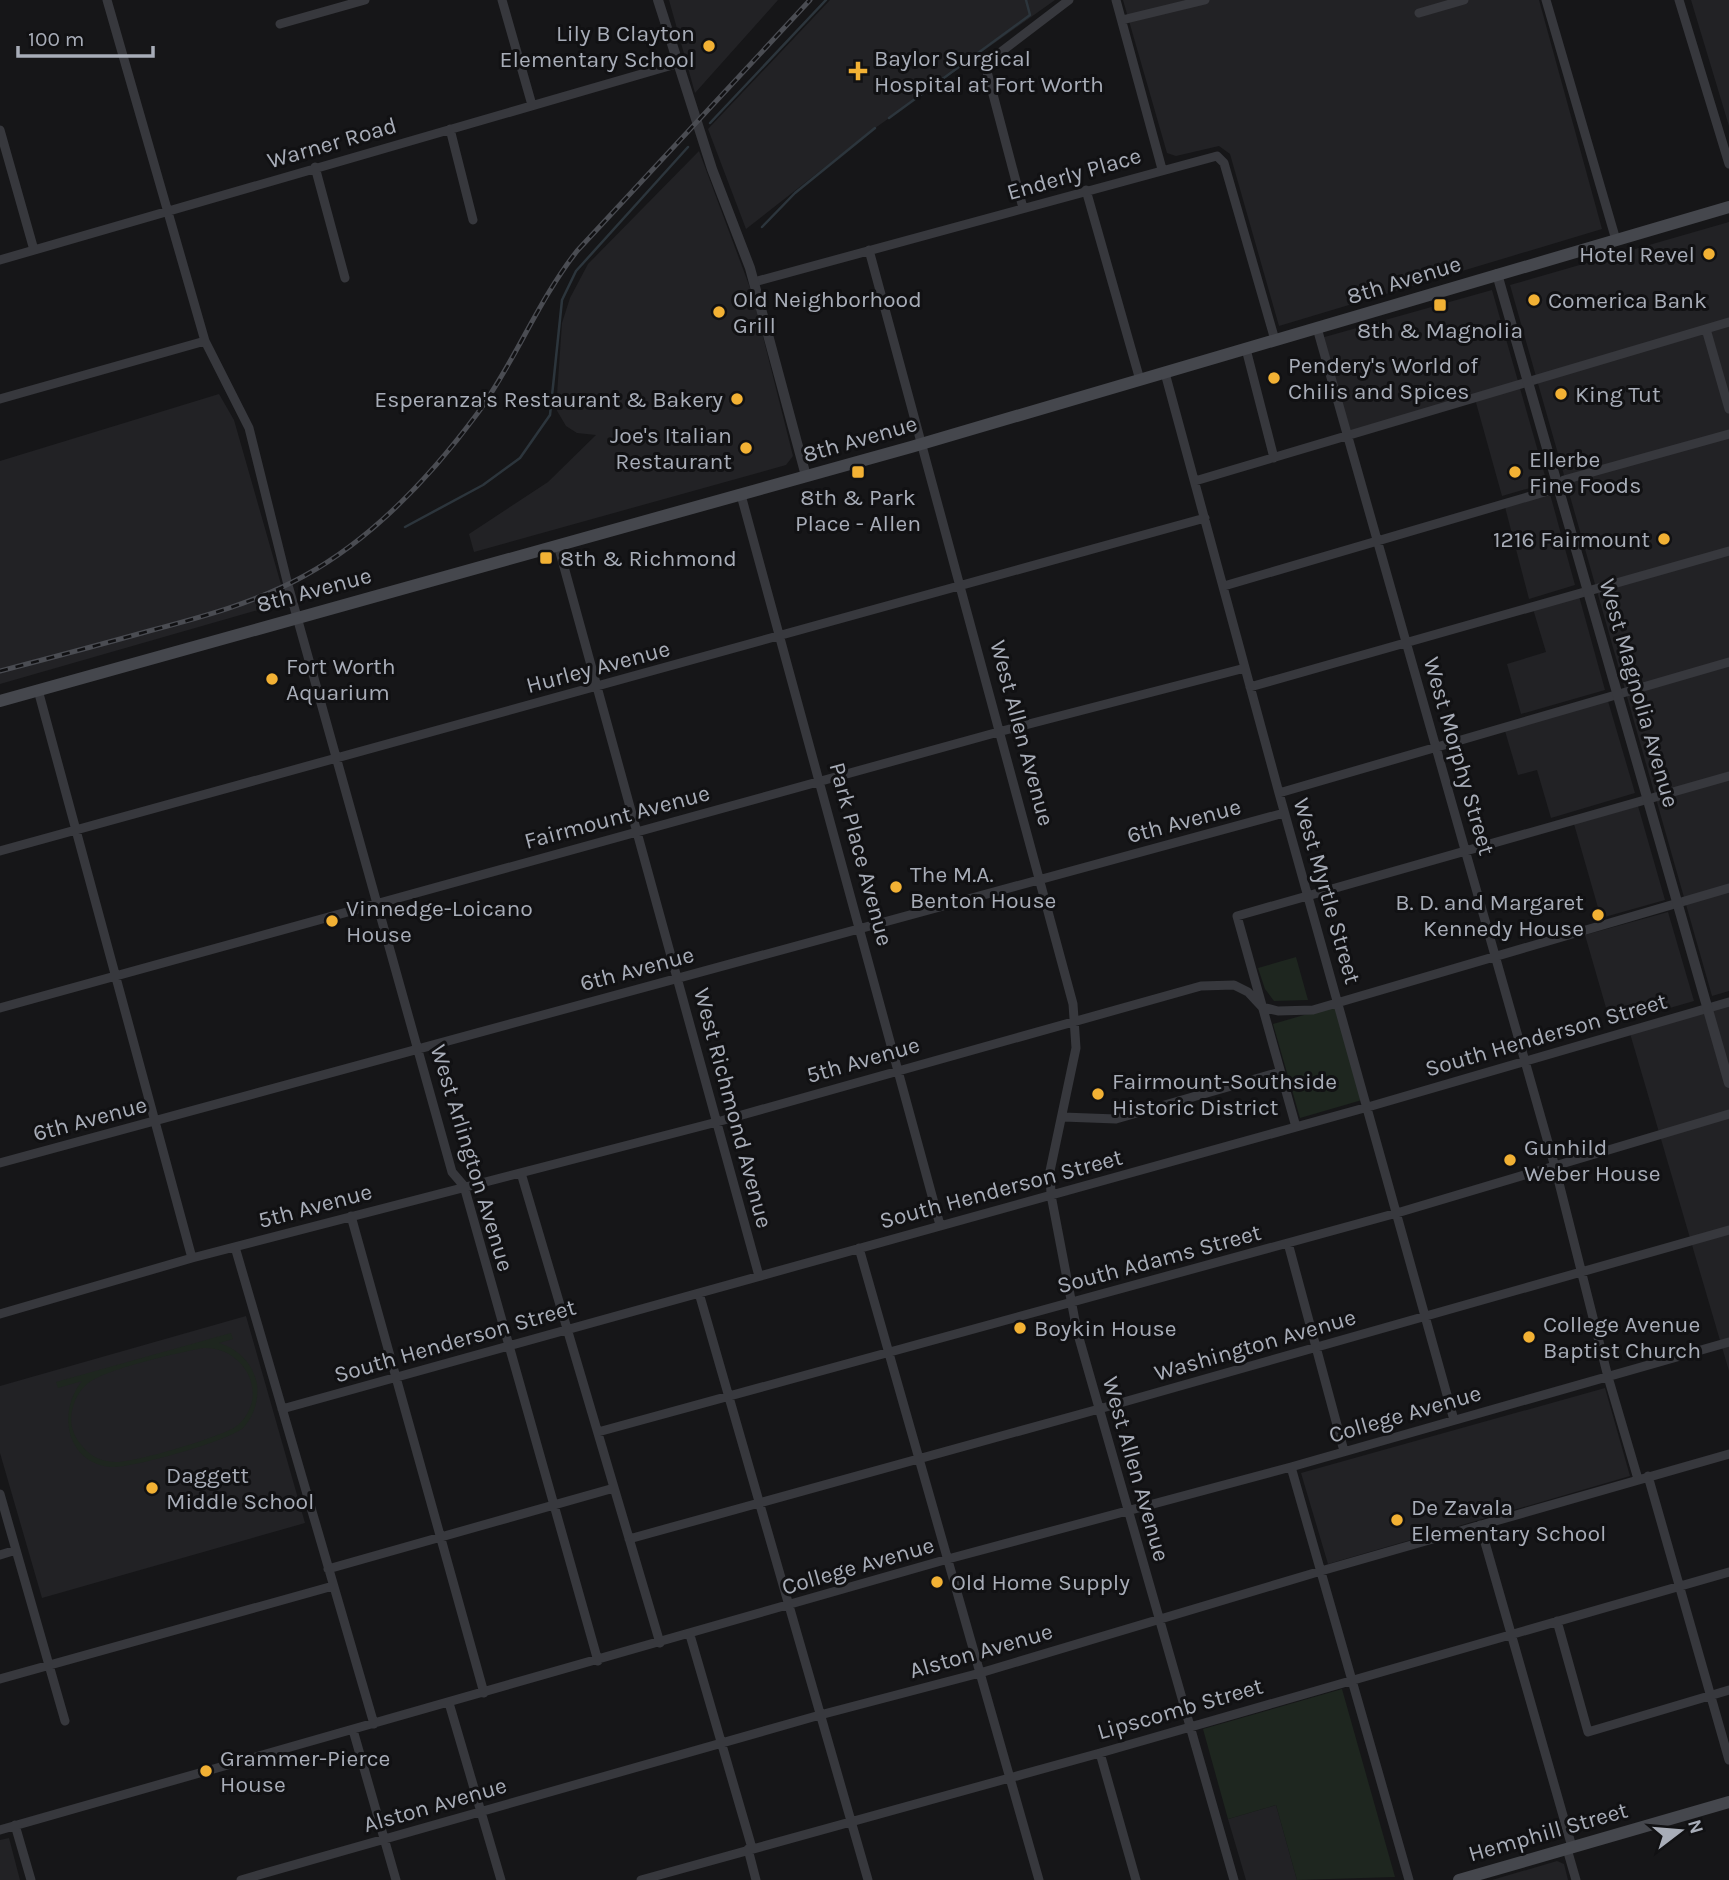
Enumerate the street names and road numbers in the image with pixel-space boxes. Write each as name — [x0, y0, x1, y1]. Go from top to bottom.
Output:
street label: Warner Road — [264, 112, 400, 174]
street label: Enderly Place — [1004, 142, 1144, 206]
street label: 8th Avenue — [1344, 250, 1464, 310]
street label: 8th Avenue — [800, 410, 920, 468]
street label: 8th Avenue — [254, 562, 374, 618]
street label: West Magnolia Avenue — [1593, 576, 1685, 810]
street label: Hurley Avenue — [523, 635, 673, 699]
street label: West Allen Avenue — [984, 637, 1060, 829]
street label: West Morphy Street — [1418, 654, 1500, 859]
street label: Park Place Avenue — [824, 759, 898, 949]
street label: Fairmount Avenue — [521, 779, 713, 855]
street label: 6th Avenue — [1124, 793, 1244, 849]
street label: West Myrtle Street — [1288, 795, 1367, 987]
street label: 6th Avenue — [577, 941, 697, 997]
street label: West Richmond Avenue — [688, 985, 778, 1231]
street label: South Henderson Street — [1422, 987, 1670, 1082]
street label: 5th Avenue — [803, 1031, 923, 1089]
street label: West Arlington Avenue — [425, 1041, 519, 1275]
street label: 6th Avenue — [30, 1091, 150, 1147]
street label: South Henderson Street — [877, 1143, 1126, 1234]
street label: 5th Avenue — [255, 1178, 375, 1234]
street label: South Adams Street — [1054, 1219, 1264, 1299]
street label: South Henderson Street — [331, 1293, 579, 1388]
street label: Washington Avenue — [1151, 1303, 1359, 1387]
street label: West Allen Avenue — [1097, 1374, 1175, 1564]
street label: College Avenue — [1326, 1379, 1484, 1449]
street label: College Avenue — [779, 1531, 937, 1601]
street label: Alston Avenue — [906, 1618, 1056, 1684]
street label: Lipscomb Street — [1094, 1672, 1266, 1746]
street label: Alston Avenue — [360, 1772, 510, 1838]
street label: Hemphill Street — [1465, 1796, 1631, 1868]

